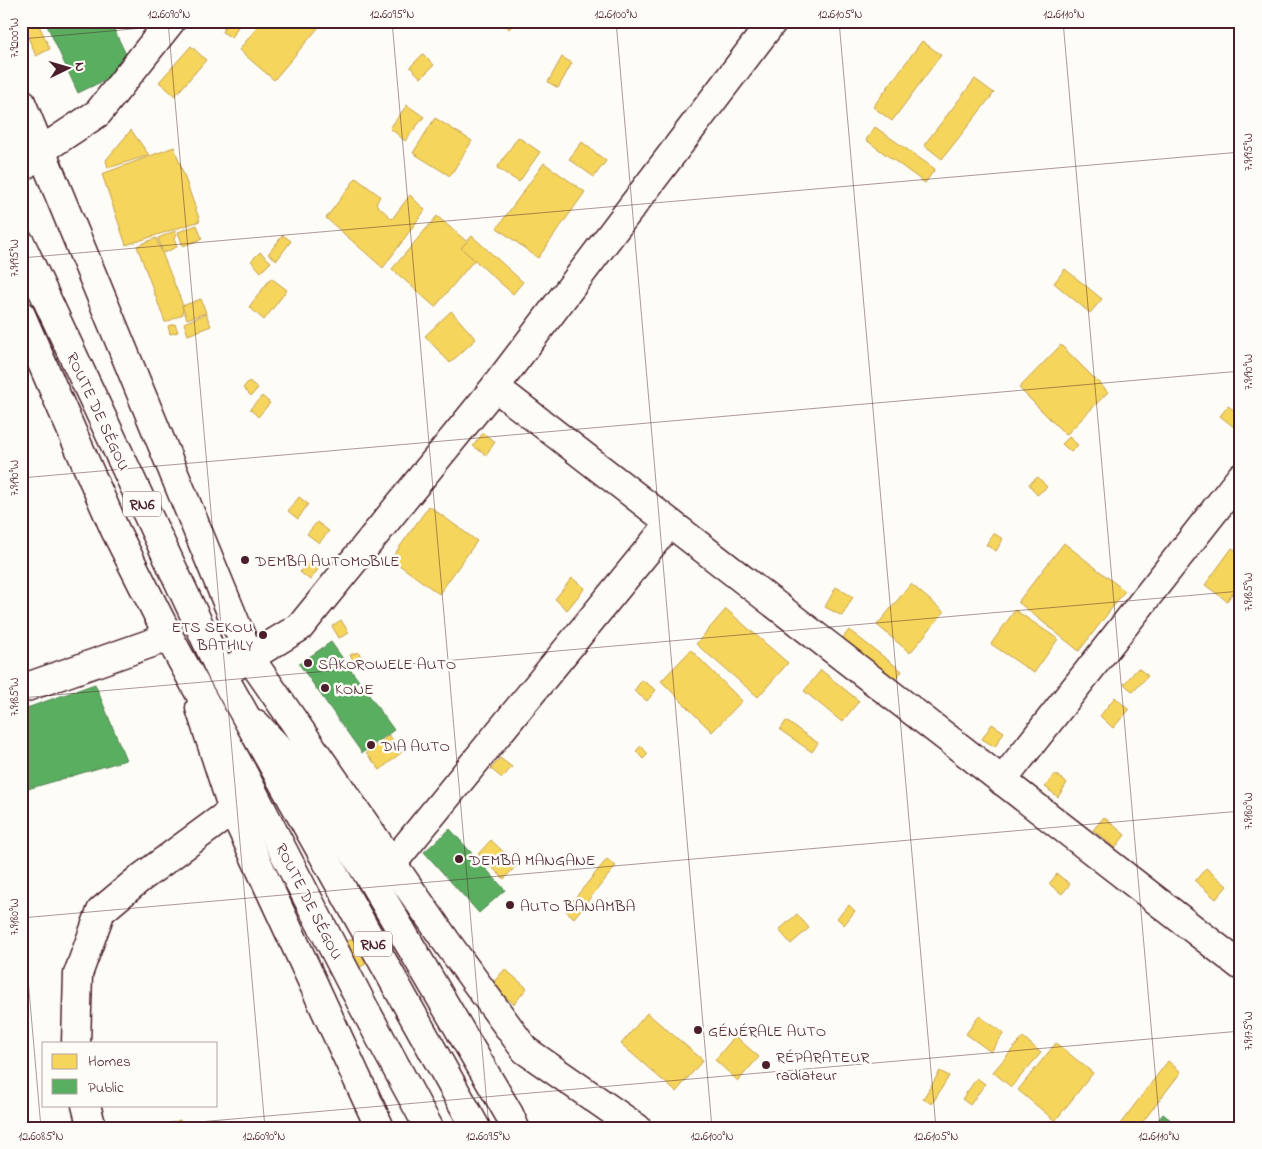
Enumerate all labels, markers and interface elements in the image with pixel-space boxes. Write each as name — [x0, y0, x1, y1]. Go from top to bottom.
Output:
text: 12.6090°N — [148, 6, 190, 24]
text: 12.6095°N — [370, 6, 414, 24]
text: 12.6100°N — [594, 6, 638, 24]
text: 12.6105°N — [818, 6, 862, 24]
text: 12.6110°N — [1043, 6, 1085, 24]
text: 7.9200°W — [6, 18, 24, 58]
north arrow — [42, 42, 92, 92]
text: N — [69, 61, 90, 73]
text: 7.9195°W — [1240, 133, 1258, 171]
text: 7.9195°W — [6, 239, 24, 277]
street label: ROUTE DE SÉGOU — [59, 349, 135, 475]
text: 7.9190°W — [1240, 354, 1258, 390]
text: 7.9190°W — [6, 460, 24, 496]
road number: RN6 — [123, 492, 161, 516]
place label: DEMBA AUTOMOBILE — [254, 550, 400, 574]
marker: DEMBA AUTOMOBILE — [239, 554, 251, 566]
text: 7.9185°W — [1240, 573, 1258, 611]
place label: ETS SEKOU BATHILY — [172, 616, 254, 658]
marker: ETS SEKOU BATHILY — [257, 629, 269, 641]
place label: SAKOROWELE AUTO — [318, 653, 456, 677]
marker: SAKOROWELE AUTO — [302, 657, 314, 669]
text: 7.9185°W — [6, 678, 24, 716]
place label: KONE — [335, 678, 374, 702]
marker: KONE — [319, 682, 331, 694]
place label: DIA AUTO — [380, 735, 450, 759]
marker: DIA AUTO — [365, 739, 377, 751]
text: 7.9180°W — [1240, 792, 1258, 830]
street label: ROUTE DE SÉGOU — [268, 839, 348, 964]
place label: DEMBA MANGANE — [468, 849, 596, 873]
marker: DEMBA MANGANE — [453, 853, 465, 865]
place label: AUTO BANAMBA — [520, 895, 635, 919]
text: 7.9180°W — [6, 898, 24, 936]
marker: AUTO BANAMBA — [504, 899, 516, 911]
road number: RN6 — [354, 932, 392, 956]
text: 7.9175°W — [1240, 1011, 1258, 1051]
place label: GÉNÉRALE AUTO — [708, 1020, 826, 1044]
marker: GÉNÉRALE AUTO — [692, 1024, 704, 1036]
legend — [42, 1042, 218, 1106]
place label: RÉPARATEUR radiateur — [776, 1046, 869, 1088]
text: Homes — [88, 1051, 131, 1073]
marker: RÉPARATEUR radiateur — [760, 1059, 772, 1071]
text: Public — [88, 1077, 124, 1099]
text: 12.6085°N — [18, 1128, 64, 1146]
text: 12.6090°N — [243, 1128, 285, 1146]
text: 12.6095°N — [466, 1128, 510, 1146]
text: 12.6100°N — [690, 1128, 734, 1146]
text: 12.6105°N — [914, 1128, 958, 1146]
text: 12.6110°N — [1138, 1128, 1180, 1146]

